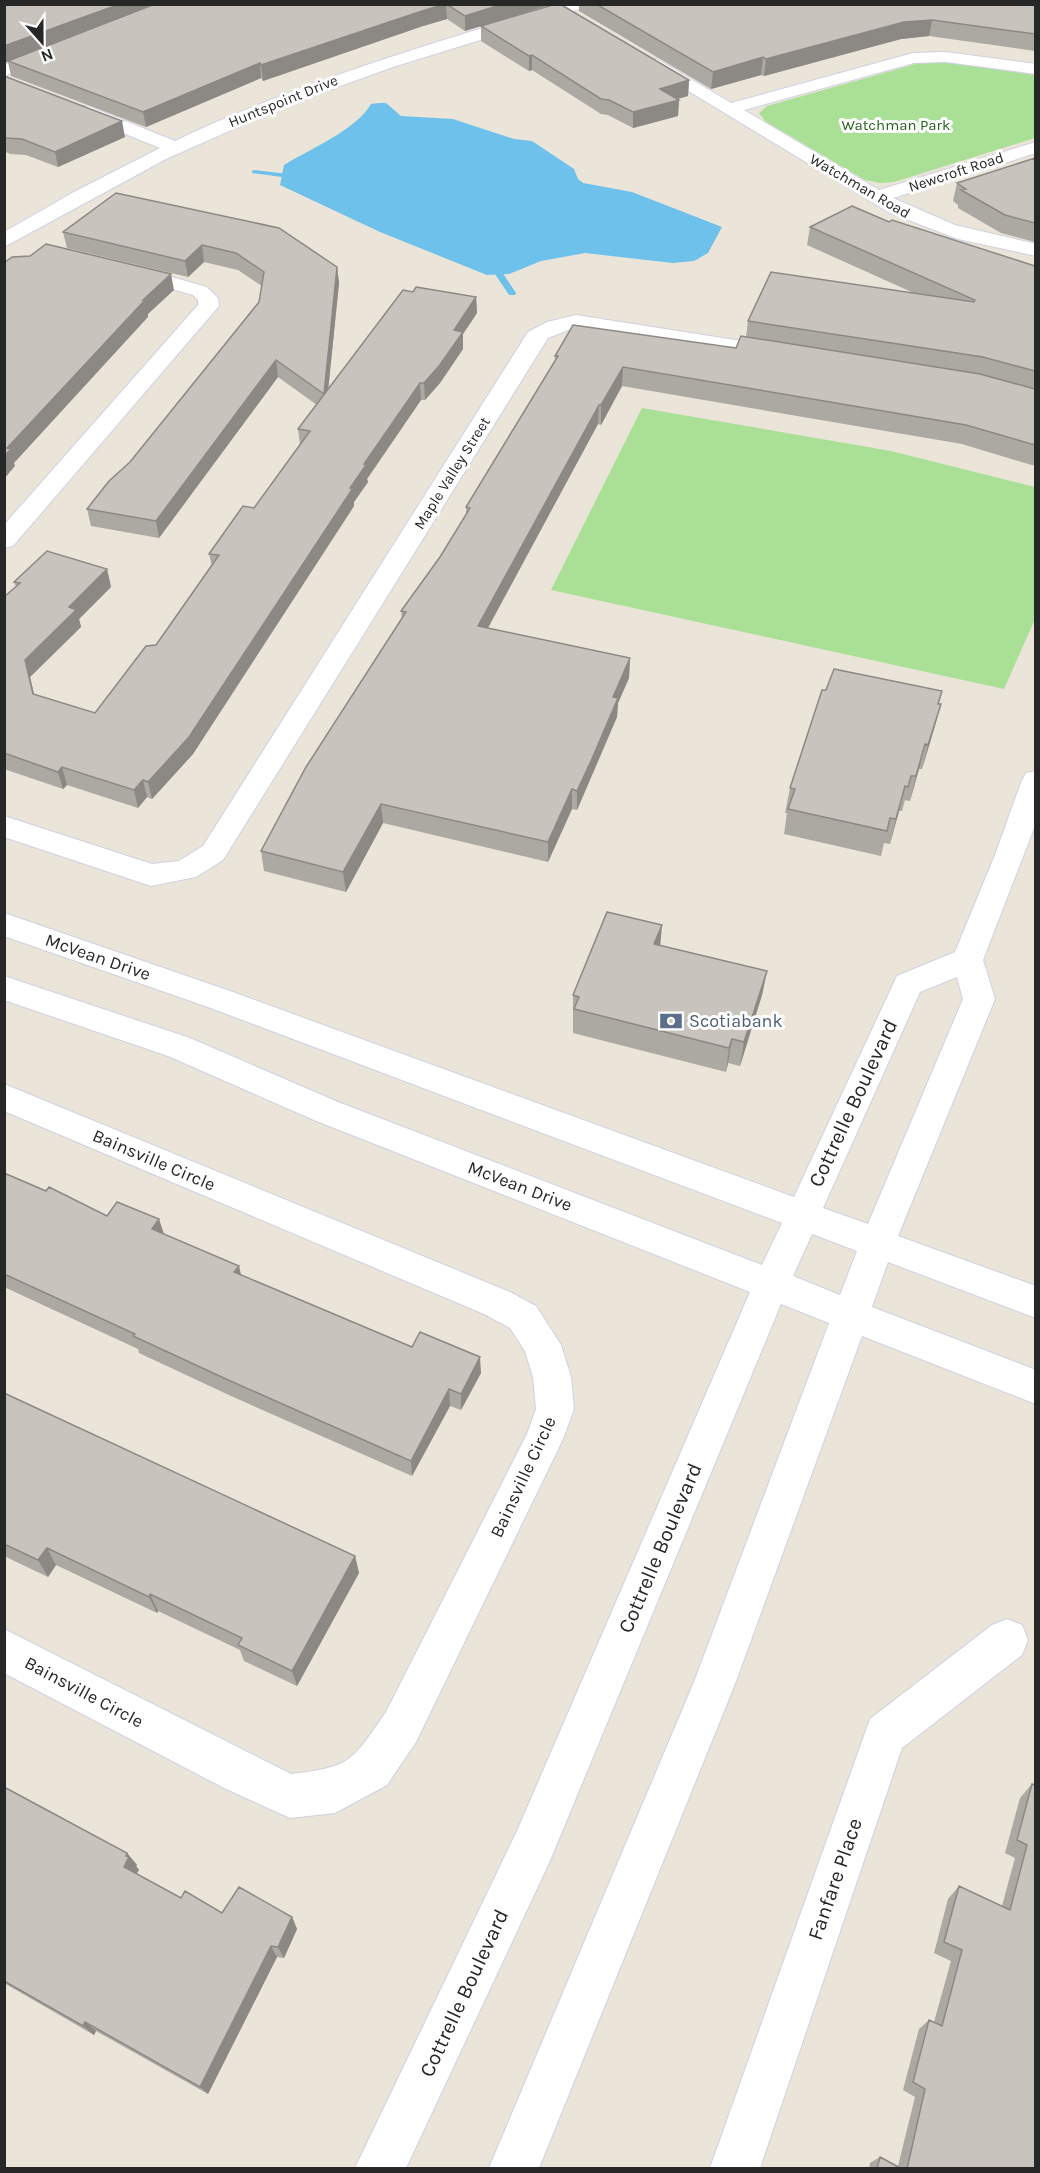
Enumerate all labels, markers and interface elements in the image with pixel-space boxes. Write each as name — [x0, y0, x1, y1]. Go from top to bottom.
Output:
north arrow — [12, 12, 72, 72]
text: N — [38, 45, 56, 66]
street label: Huntspoint Drive — [226, 71, 340, 131]
park label: Watchman Park — [842, 116, 950, 134]
street label: Newcroft Road — [906, 148, 1006, 196]
street label: Watchman Road — [807, 150, 913, 222]
street label: Maple Valley Street — [410, 413, 494, 533]
street label: McVean Drive — [42, 929, 154, 985]
bank icon: Scotiabank — [658, 1008, 684, 1034]
place label: Scotiabank — [689, 1010, 783, 1032]
street label: Cottrelle Boulevard — [804, 1015, 902, 1191]
street label: Bainsville Circle — [89, 1124, 219, 1196]
street label: McVean Drive — [465, 1156, 575, 1216]
street label: Bainsville Circle — [485, 1413, 561, 1541]
street label: Cottrelle Boulevard — [613, 1459, 707, 1637]
street label: Bainsville Circle — [21, 1651, 147, 1733]
street label: Fanfare Place — [803, 1815, 867, 1943]
street label: Cottrelle Boulevard — [415, 1905, 513, 2081]

